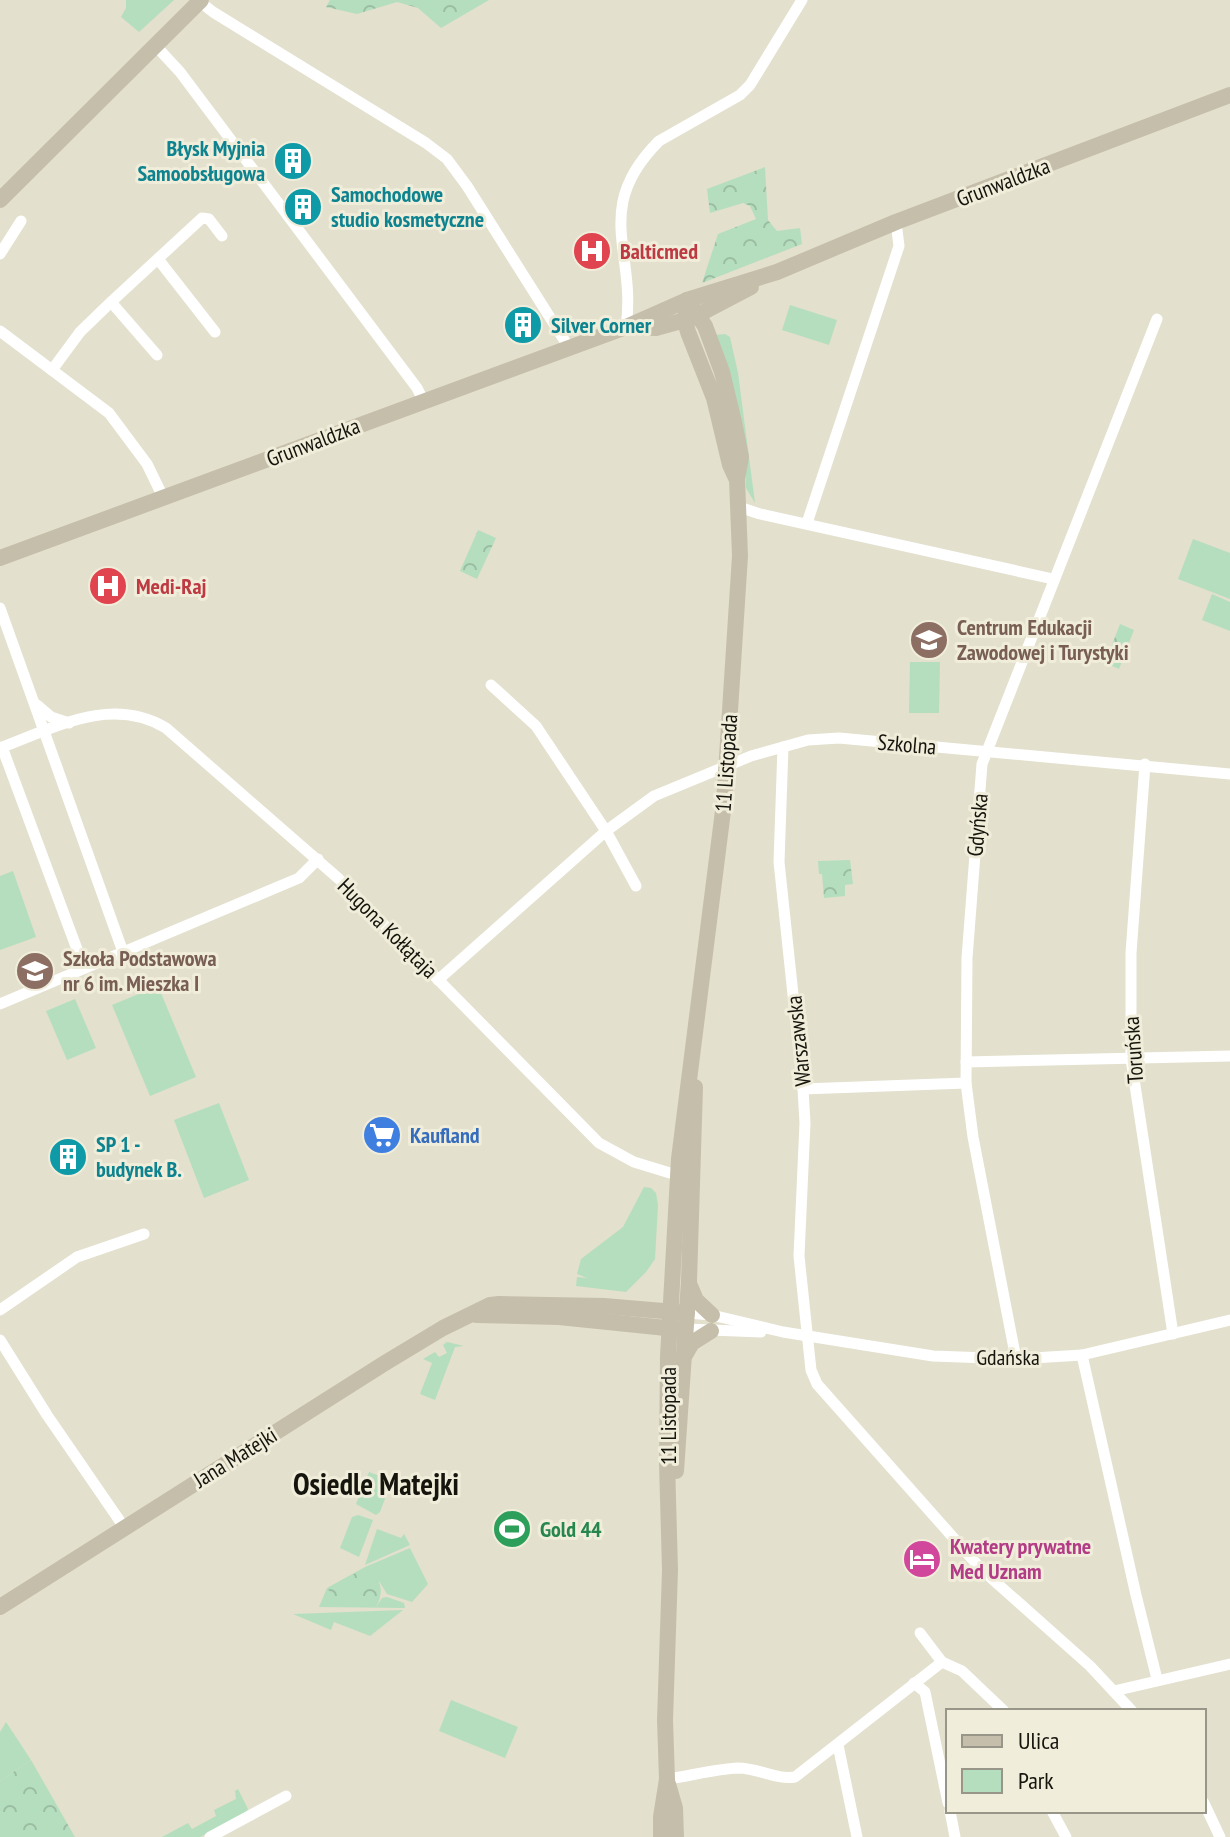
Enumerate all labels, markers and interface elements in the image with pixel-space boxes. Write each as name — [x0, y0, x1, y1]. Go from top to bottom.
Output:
place label: Błysk Myjnia Samoobsługowa — [137, 134, 265, 187]
building icon: Błysk Myjnia Samoobsługowa — [272, 140, 314, 182]
street label: Grunwaldzka — [952, 151, 1054, 213]
place label: Samochodowe studio kosmetyczne — [331, 180, 484, 233]
building icon: Samochodowe studio kosmetyczne — [282, 186, 324, 228]
hospital icon: Balticmed — [571, 230, 613, 272]
place label: Balticmed — [620, 237, 698, 265]
building icon: Silver Corner — [502, 304, 544, 346]
place label: Silver Corner — [551, 311, 652, 339]
street label: Grunwaldzka — [262, 411, 364, 473]
hospital icon: Medi-Raj — [87, 565, 129, 607]
place label: Medi-Raj — [136, 572, 206, 600]
place label: Centrum Edukacji Zawodowej i Turystyki — [957, 613, 1129, 666]
school or university icon: Centrum Edukacji Zawodowej i Turystyki — [908, 619, 950, 661]
street label: 11 Listopada — [709, 713, 743, 813]
street label: Szkolna — [877, 727, 937, 761]
street label: Gdyńska — [960, 792, 994, 858]
street label: Hugona Kołłątaja — [332, 872, 444, 984]
place label: Szkoła Podstawowa nr 6 im. Mieszka I — [63, 944, 217, 997]
school or university icon: Szkoła Podstawowa nr 6 im. Mieszka I — [14, 950, 56, 992]
street label: Warszawska — [779, 994, 817, 1088]
street label: Toruńska — [1117, 1016, 1149, 1084]
supermarket icon: Kaufland — [361, 1114, 403, 1156]
place label: Kaufland — [410, 1121, 480, 1149]
place label: SP 1 - budynek B. — [96, 1130, 182, 1183]
building icon: SP 1 - budynek B. — [47, 1136, 89, 1178]
street label: Gdańska — [976, 1343, 1040, 1371]
street label: 11 Listopada — [654, 1367, 682, 1465]
street label: Jana Matejki — [187, 1420, 282, 1494]
district label: Osiedle Matejki — [293, 1464, 459, 1503]
sports icon: Gold 44 — [491, 1508, 533, 1550]
place label: Gold 44 — [540, 1515, 602, 1543]
place label: Kwatery prywatne Med Uznam — [950, 1532, 1091, 1585]
hotel icon: Kwatery prywatne Med Uznam — [901, 1538, 943, 1580]
legend — [946, 1709, 1206, 1813]
text: Ulica — [1018, 1725, 1059, 1756]
text: Park — [1018, 1765, 1054, 1796]

